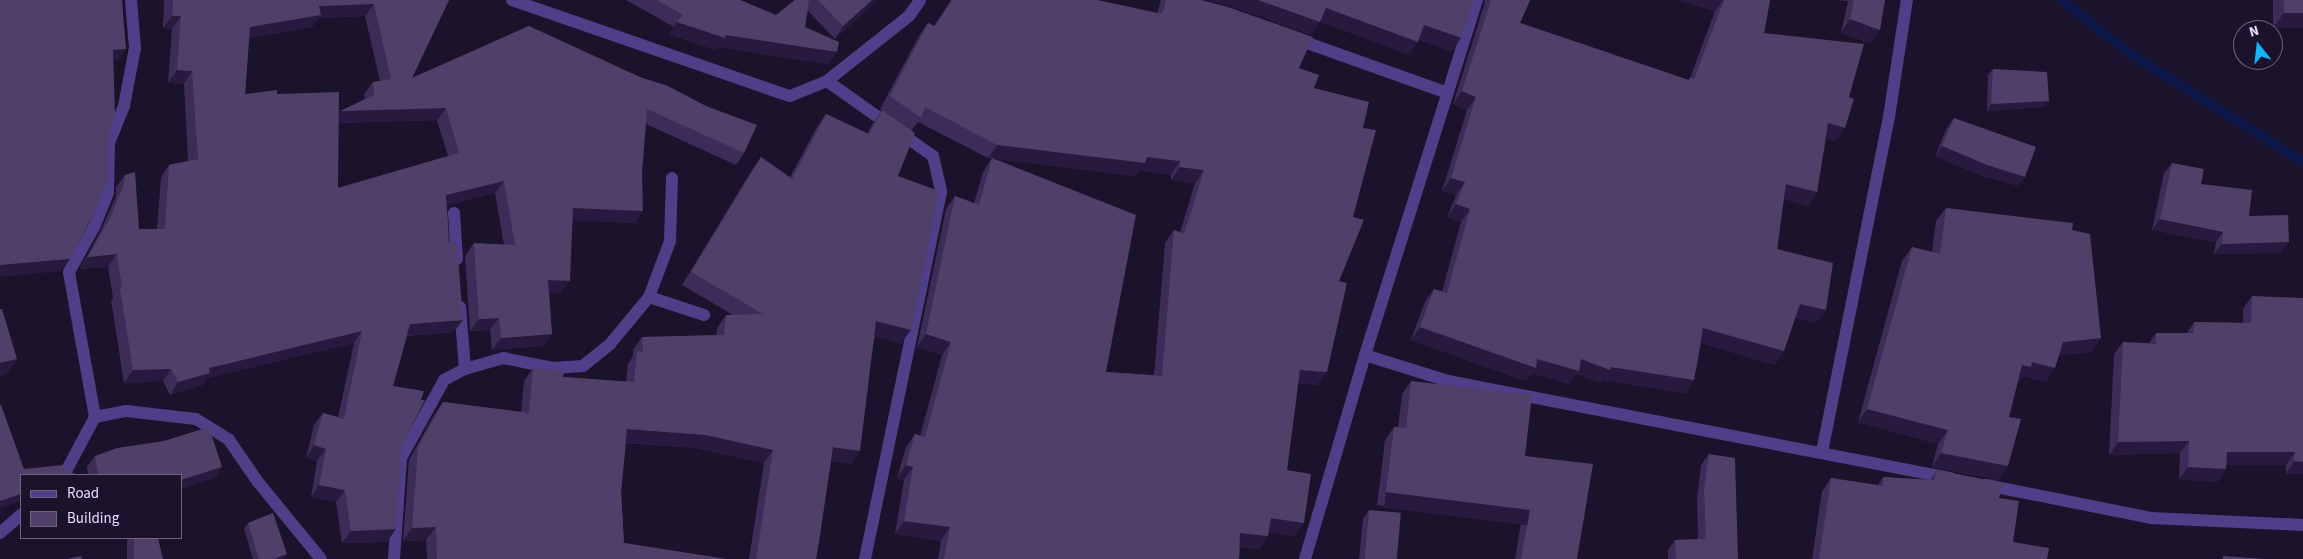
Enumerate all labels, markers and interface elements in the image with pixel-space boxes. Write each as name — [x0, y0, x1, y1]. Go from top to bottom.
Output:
north arrow — [2233, 20, 2283, 70]
text: N — [2247, 21, 2261, 42]
legend — [20, 474, 182, 539]
text: Road — [67, 483, 99, 504]
text: Building — [67, 508, 119, 529]

